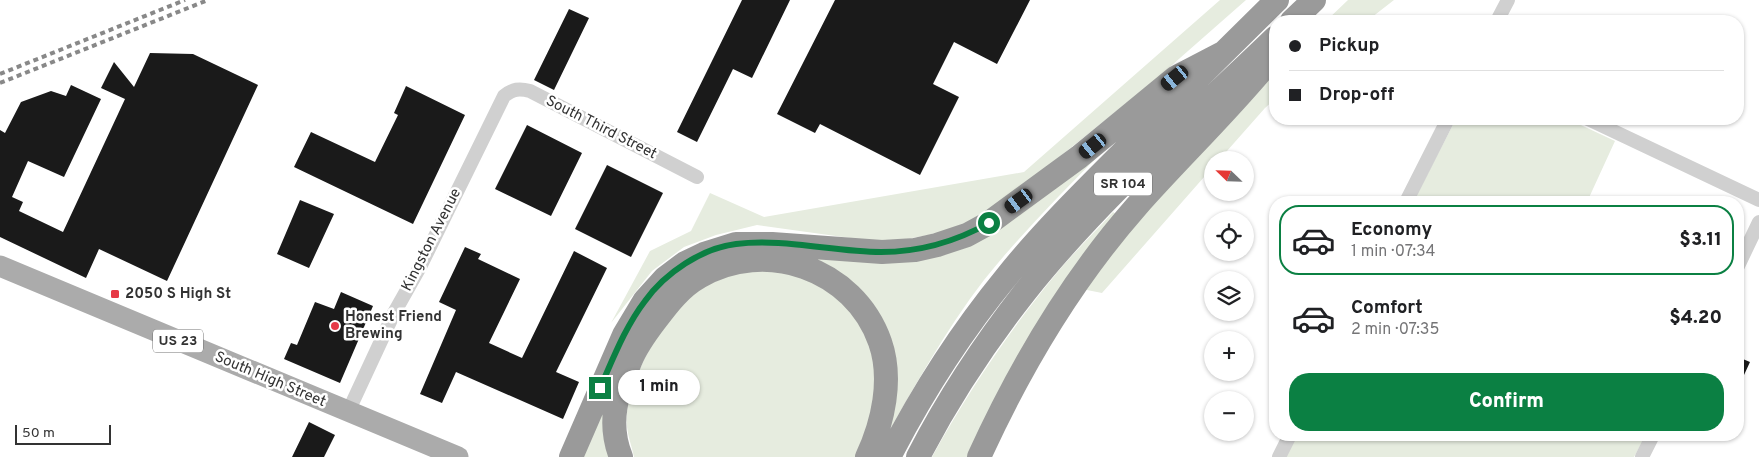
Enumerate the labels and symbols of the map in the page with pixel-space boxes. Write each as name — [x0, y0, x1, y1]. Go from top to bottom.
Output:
car — [1158, 63, 1191, 93]
street label: South Third Street — [542, 92, 660, 164]
car — [1076, 131, 1109, 161]
north arrow — [1204, 151, 1254, 201]
road number: SR 104 — [1094, 172, 1152, 195]
street label: Kingston Avenue — [398, 185, 466, 295]
car — [1002, 186, 1035, 216]
route start — [978, 212, 1000, 234]
place label: 2050 S High St — [125, 285, 231, 304]
marker: 2050 S High St — [109, 288, 121, 300]
place label: Honest Friend Brewing — [345, 308, 442, 344]
marker: Honest Friend Brewing — [329, 320, 341, 332]
road number: US 23 — [153, 330, 203, 352]
street label: South High Street — [212, 348, 328, 412]
callout: 1 min — [618, 370, 700, 406]
route end — [589, 377, 611, 399]
scale bar — [15, 422, 111, 445]

